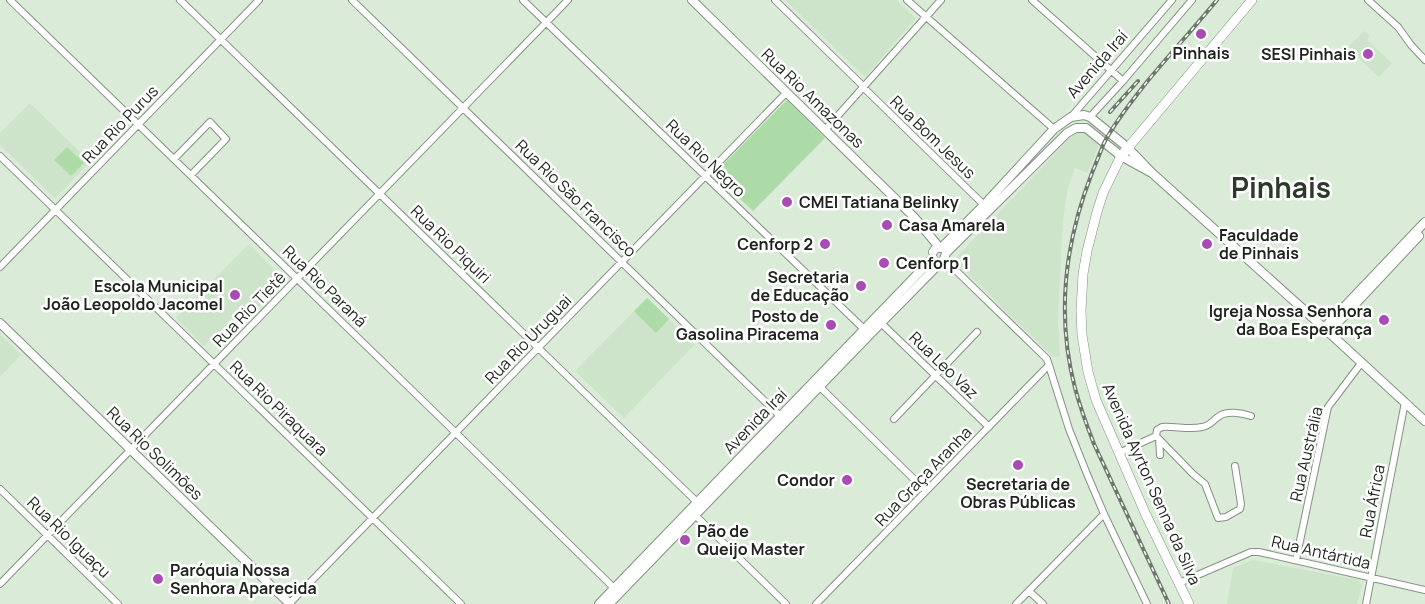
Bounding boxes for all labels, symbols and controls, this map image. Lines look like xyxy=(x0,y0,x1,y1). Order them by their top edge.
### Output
street label: Avenida Iraí xyxy=(1061,25,1133,103)
marker: Pinhais xyxy=(1194,27,1208,41)
place label: Pinhais xyxy=(1172,42,1230,64)
street label: Rua Rio Amazonas xyxy=(757,43,869,153)
place label: SESI Pinhais xyxy=(1261,43,1356,65)
marker: SESI Pinhais xyxy=(1361,47,1375,61)
street label: Rua Rio Purus xyxy=(77,80,163,168)
street label: Rua Bom Jesus xyxy=(886,91,980,183)
street label: Rua Rio Negro xyxy=(661,114,751,202)
street label: Rua Rio São Francisco xyxy=(511,134,641,262)
district label: Pinhais xyxy=(1231,168,1331,206)
place label: CMEI Tatiana Belinky xyxy=(799,191,959,213)
marker: CMEI Tatiana Belinky xyxy=(780,195,794,209)
street label: Rua Rio Piquiri xyxy=(406,200,496,288)
place label: Casa Amarela xyxy=(899,214,1005,236)
marker: Casa Amarela xyxy=(880,218,894,232)
place label: Faculdade de Pinhais xyxy=(1219,224,1299,264)
place label: Cenforp 2 xyxy=(737,233,813,255)
marker: Cenforp 2 xyxy=(818,237,832,251)
marker: Faculdade de Pinhais xyxy=(1200,237,1214,251)
street label: Rua Rio Paraná xyxy=(278,240,372,332)
place label: Cenforp 1 xyxy=(896,252,969,274)
marker: Cenforp 1 xyxy=(877,256,891,270)
place label: Secretaria de Educação xyxy=(751,266,849,306)
street label: Rua Rio Tietê xyxy=(208,267,290,351)
place label: Escola Municipal João Leopoldo Jacomel xyxy=(43,275,223,315)
marker: Secretaria de Educação xyxy=(854,279,868,293)
marker: Escola Municipal João Leopoldo Jacomel xyxy=(228,288,242,302)
street label: Rua Rio Uruguai xyxy=(480,290,576,388)
place label: Igreja Nossa Senhora da Boa Esperança xyxy=(1209,300,1372,340)
place label: Posto de Gasolina Piracema xyxy=(676,305,819,345)
marker: Igreja Nossa Senhora da Boa Esperança xyxy=(1377,313,1391,327)
marker: Posto de Gasolina Piracema xyxy=(824,318,838,332)
street label: Rua Leo Vaz xyxy=(905,326,983,404)
street label: Rua Rio Piraquara xyxy=(225,356,333,460)
street label: Avenida Ayrton Senna da Silva xyxy=(1098,380,1206,588)
street label: Avenida Iraí xyxy=(718,383,792,459)
street label: Rua Rio Solimões xyxy=(102,401,208,505)
street label: Rua Austrália xyxy=(1284,404,1328,504)
street label: Rua Graça Aranha xyxy=(870,421,976,531)
marker: Secretaria de Obras Públicas xyxy=(1011,458,1025,472)
street label: Rua África xyxy=(1354,462,1390,540)
place label: Condor xyxy=(777,469,835,491)
marker: Condor xyxy=(840,473,854,487)
place label: Secretaria de Obras Públicas xyxy=(960,473,1076,513)
street label: Rua Rio Iguaçu xyxy=(22,492,116,582)
place label: Pão de Queijo Master xyxy=(697,520,805,560)
street label: Rua Antártida xyxy=(1269,530,1373,574)
marker: Pão de Queijo Master xyxy=(678,533,692,547)
place label: Paróquia Nossa Senhora Aparecida xyxy=(170,559,317,599)
marker: Paróquia Nossa Senhora Aparecida xyxy=(151,572,165,586)

